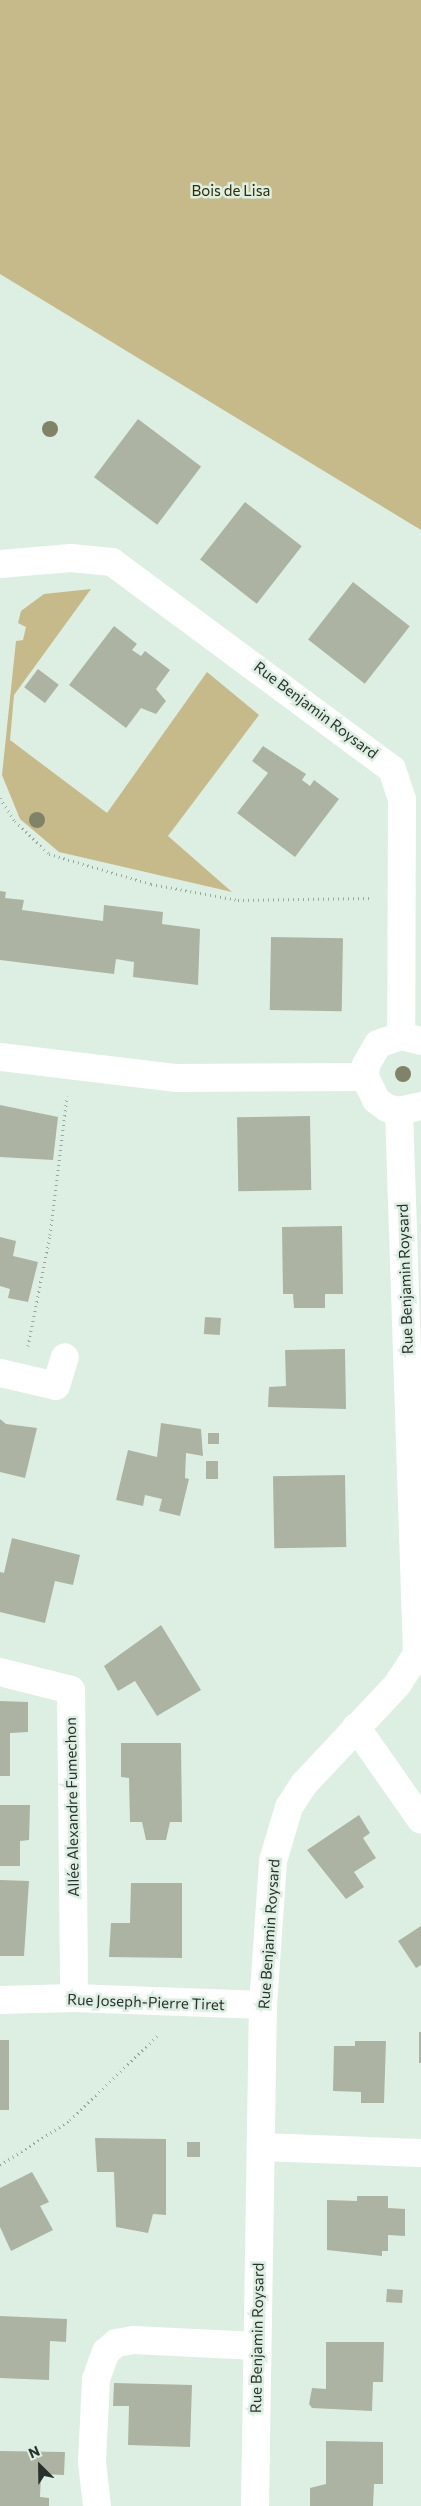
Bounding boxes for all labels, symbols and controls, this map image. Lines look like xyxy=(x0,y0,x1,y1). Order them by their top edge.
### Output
park label: Bois de Lisa xyxy=(192,182,270,200)
street label: Rue Benjamin Roysard xyxy=(251,658,381,762)
street label: Rue Benjamin Roysard xyxy=(393,1204,417,1354)
street label: Allée Alexandre Fumechon xyxy=(61,1717,83,1897)
street label: Rue Benjamin Roysard xyxy=(255,1858,283,2010)
street label: Rue Joseph-Pierre Tiret xyxy=(67,1990,225,2014)
street label: Rue Benjamin Roysard xyxy=(247,2263,267,2413)
north arrow xyxy=(15,2441,65,2491)
text: N xyxy=(26,2442,42,2462)

